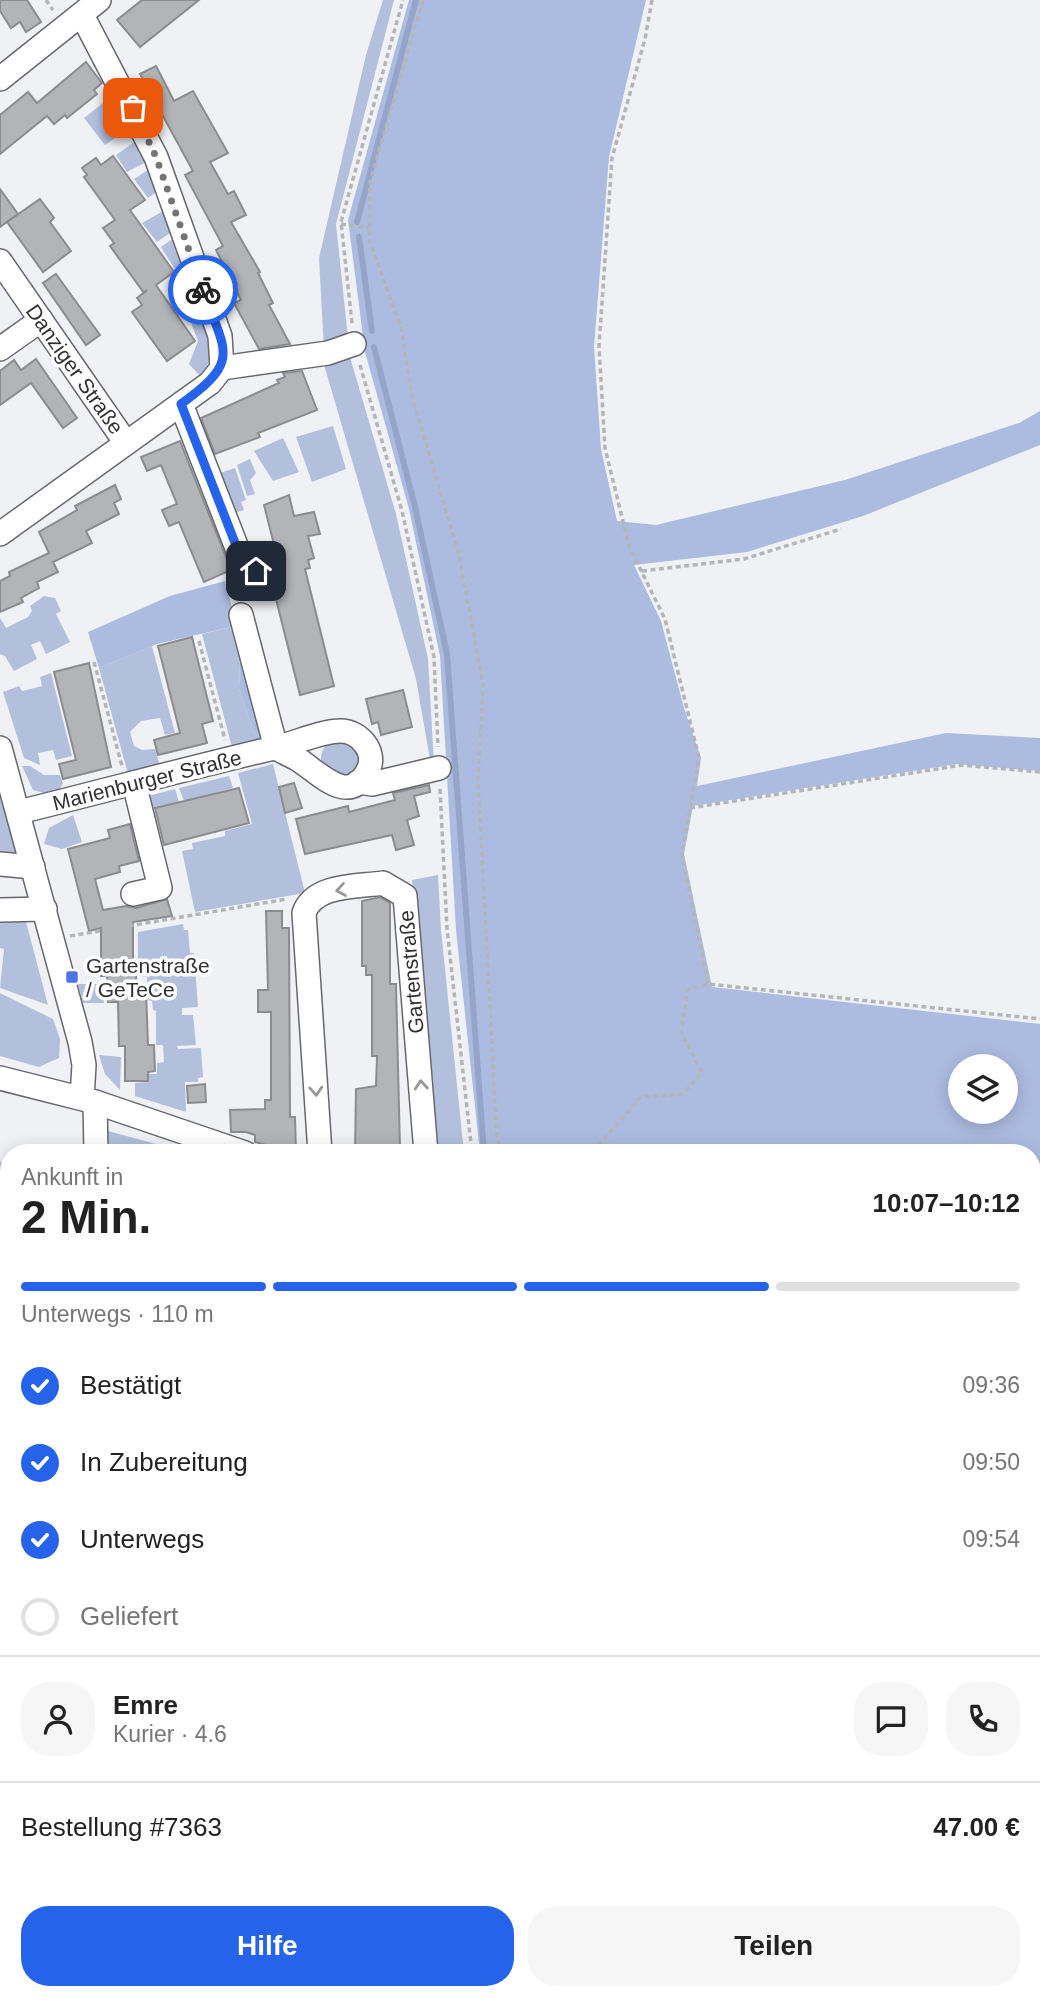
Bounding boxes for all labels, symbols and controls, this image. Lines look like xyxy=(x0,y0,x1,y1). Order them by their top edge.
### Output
pin xyxy=(103,78,163,138)
icon: bag xyxy=(114,89,152,127)
courier xyxy=(168,255,238,325)
icon: bike xyxy=(184,271,222,309)
street label: Danziger Straße xyxy=(22,300,128,438)
pin xyxy=(226,541,286,601)
icon: home xyxy=(237,552,275,590)
street label: Marienburger Straße xyxy=(50,745,244,815)
one-way arrow xyxy=(336,882,347,897)
street label: Gartenstraße xyxy=(394,909,428,1035)
place label: Gartenstraße / GeTeCe xyxy=(86,954,210,1001)
marker: Gartenstraße / GeTeCe xyxy=(64,969,80,985)
map controls xyxy=(948,1054,1018,1124)
button: layers xyxy=(948,1054,1018,1124)
one-way arrow xyxy=(414,1079,429,1090)
one-way arrow xyxy=(308,1086,323,1097)
text: Ankunft in xyxy=(21,1164,123,1190)
text: 10:07–10:12 xyxy=(873,1188,1020,1218)
text: 2 Min. xyxy=(21,1191,151,1243)
text: Unterwegs · 110 m xyxy=(21,1301,214,1327)
icon: check xyxy=(21,1367,59,1405)
text: Bestätigt xyxy=(80,1370,181,1400)
text: 09:36 xyxy=(962,1372,1020,1398)
icon: check xyxy=(21,1444,59,1482)
text: In Zubereitung xyxy=(80,1447,248,1477)
text: 09:50 xyxy=(962,1449,1020,1475)
icon: check xyxy=(21,1521,59,1559)
text: Unterwegs xyxy=(80,1524,204,1554)
text: 09:54 xyxy=(962,1526,1020,1552)
text: Geliefert xyxy=(80,1601,178,1631)
button: person xyxy=(21,1682,95,1756)
button: chat xyxy=(854,1682,928,1756)
button: phone xyxy=(946,1682,1020,1756)
text: Emre xyxy=(113,1690,178,1720)
text: Kurier · 4.6 xyxy=(113,1721,227,1747)
text: Bestellung #7363 xyxy=(21,1812,222,1842)
text: 47.00 € xyxy=(933,1812,1020,1842)
button: Hilfe xyxy=(21,1906,514,1986)
button: Teilen xyxy=(528,1906,1020,1986)

